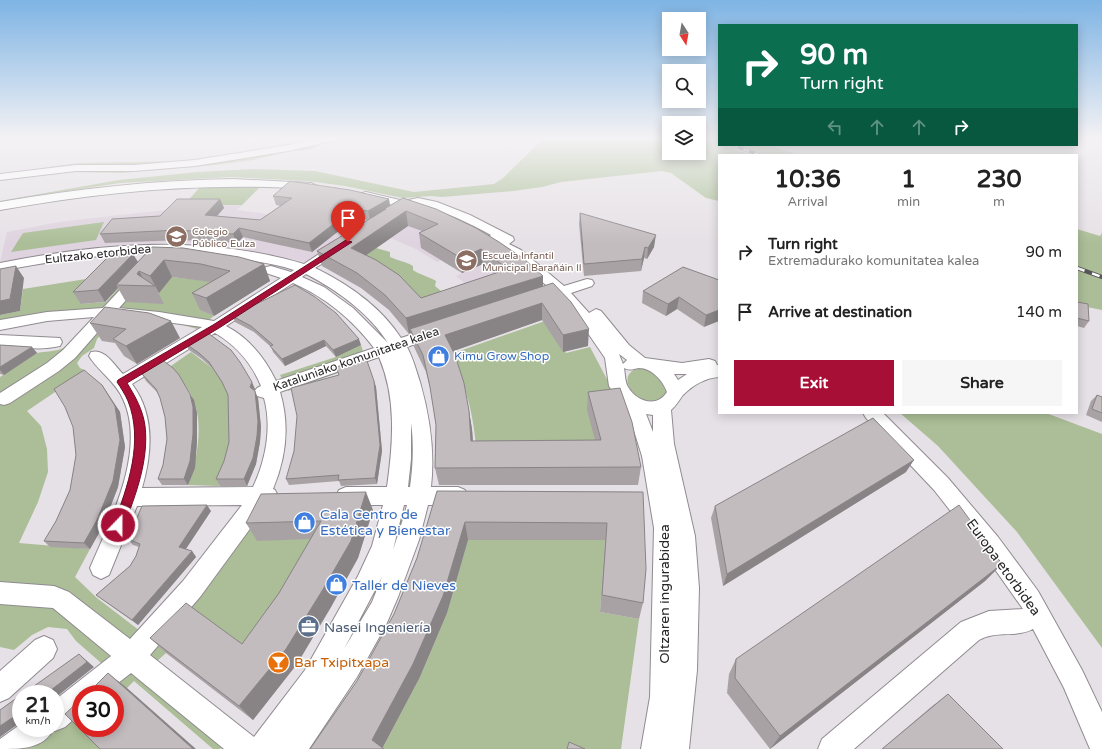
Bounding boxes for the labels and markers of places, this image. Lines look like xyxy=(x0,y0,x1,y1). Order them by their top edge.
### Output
pin xyxy=(331,201,365,242)
school or university icon: Colegio Público Eulza xyxy=(163,224,189,250)
place label: Colegio Público Eulza xyxy=(192,226,255,250)
school or university icon: Escuela Infantil Municipal Barañáin II xyxy=(454,248,480,274)
place label: Escuela Infantil Municipal Barañáin II xyxy=(482,250,582,274)
shop icon: Kimu Grow Shop xyxy=(425,343,451,369)
place label: Kimu Grow Shop xyxy=(454,349,549,363)
place label: Cala Centro de Estética y Bienestar xyxy=(320,506,451,539)
shop icon: Cala Centro de Estética y Bienestar xyxy=(291,509,317,535)
shop icon: Taller de Nieves xyxy=(323,572,349,598)
place label: Taller de Nieves xyxy=(352,577,456,594)
office icon: Nasei Ingeniería xyxy=(295,614,321,640)
place label: Nasei Ingeniería xyxy=(324,619,431,636)
bar icon: Bar Txipitxapa xyxy=(265,649,291,675)
place label: Bar Txipitxapa xyxy=(294,654,389,671)

